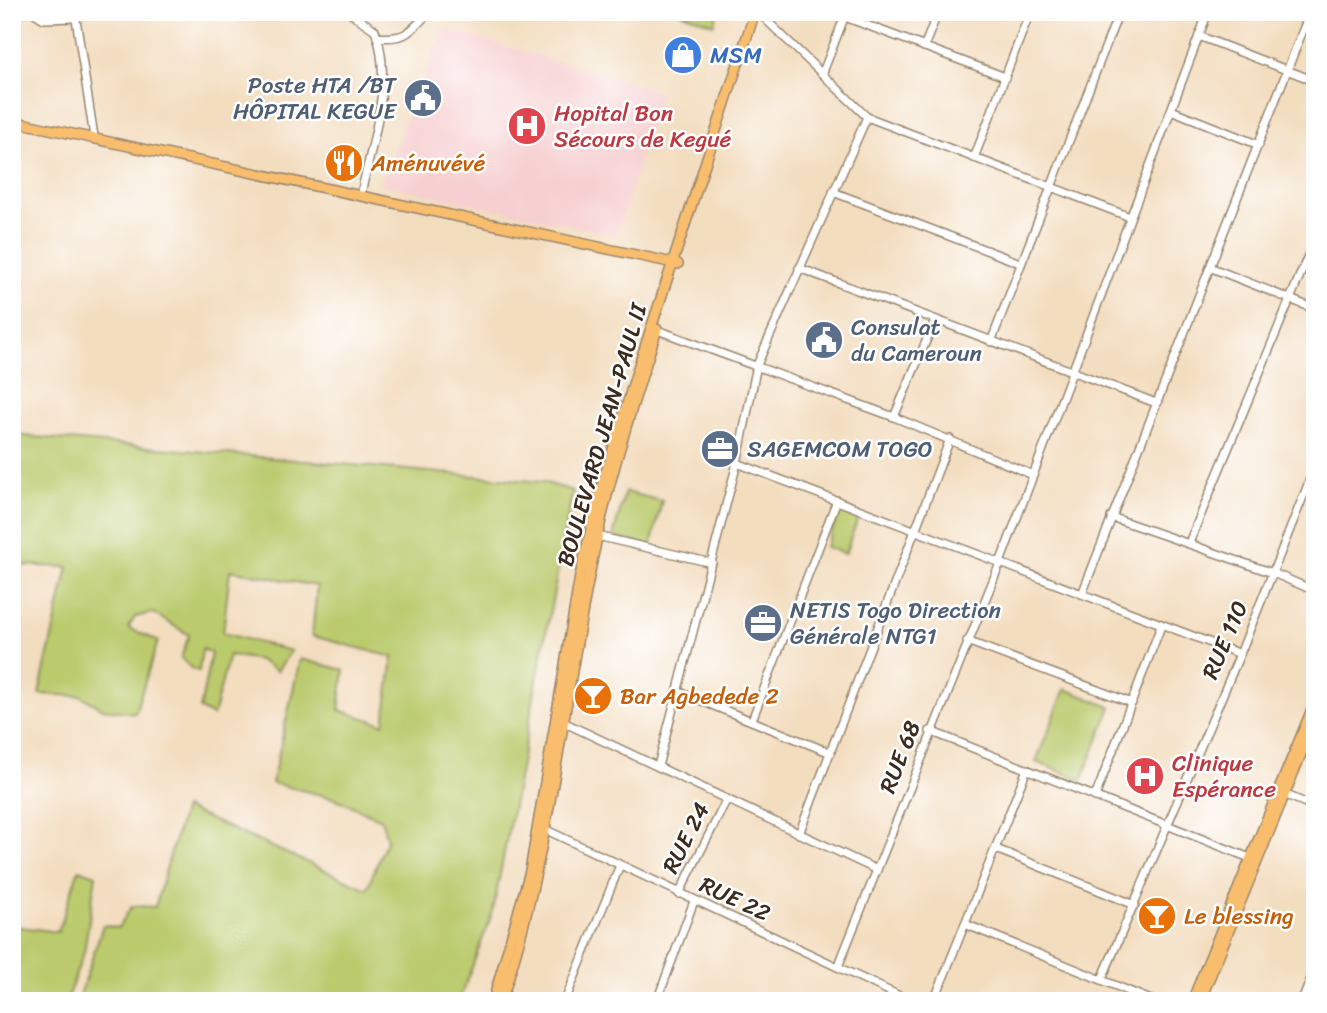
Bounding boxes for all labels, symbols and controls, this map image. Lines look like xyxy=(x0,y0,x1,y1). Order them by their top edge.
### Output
shop icon: MSM xyxy=(662,34,704,76)
place label: MSM xyxy=(710,35,762,76)
place label: Poste HTA /BT HÔPITAL KEGUE xyxy=(233,65,398,132)
public building icon: Poste HTA /BT HÔPITAL KEGUE xyxy=(402,77,444,119)
place label: Hopital Bon Sécours de Kegué xyxy=(554,93,732,160)
hospital icon: Hopital Bon Sécours de Kegué xyxy=(506,105,548,147)
restaurant icon: Aménuvévé xyxy=(323,142,365,184)
place label: Aménuvévé xyxy=(370,143,486,184)
street label: BOULEVARD JEAN-PAUL II xyxy=(545,297,660,571)
place label: Consulat du Cameroun xyxy=(851,307,982,374)
public building icon: Consulat du Cameroun xyxy=(803,319,845,361)
office icon: SAGEMCOM TOGO xyxy=(699,428,741,470)
place label: SAGEMCOM TOGO xyxy=(747,429,933,470)
place label: NETIS Togo Direction Générale NTG1 xyxy=(790,590,1001,657)
street label: RUE 110 xyxy=(1190,594,1260,686)
office icon: NETIS Togo Direction Générale NTG1 xyxy=(742,602,784,644)
bar icon: Bar Agbedede 2 xyxy=(572,675,614,717)
place label: Bar Agbedede 2 xyxy=(620,676,779,717)
street label: RUE 68 xyxy=(867,715,933,799)
place label: Clinique Espérance xyxy=(1172,743,1276,810)
hospital icon: Clinique Espérance xyxy=(1124,755,1166,797)
street label: RUE 24 xyxy=(651,795,721,881)
street label: RUE 22 xyxy=(693,865,777,933)
bar icon: Le blessing xyxy=(1136,895,1178,937)
place label: Le blessing xyxy=(1184,896,1294,937)

